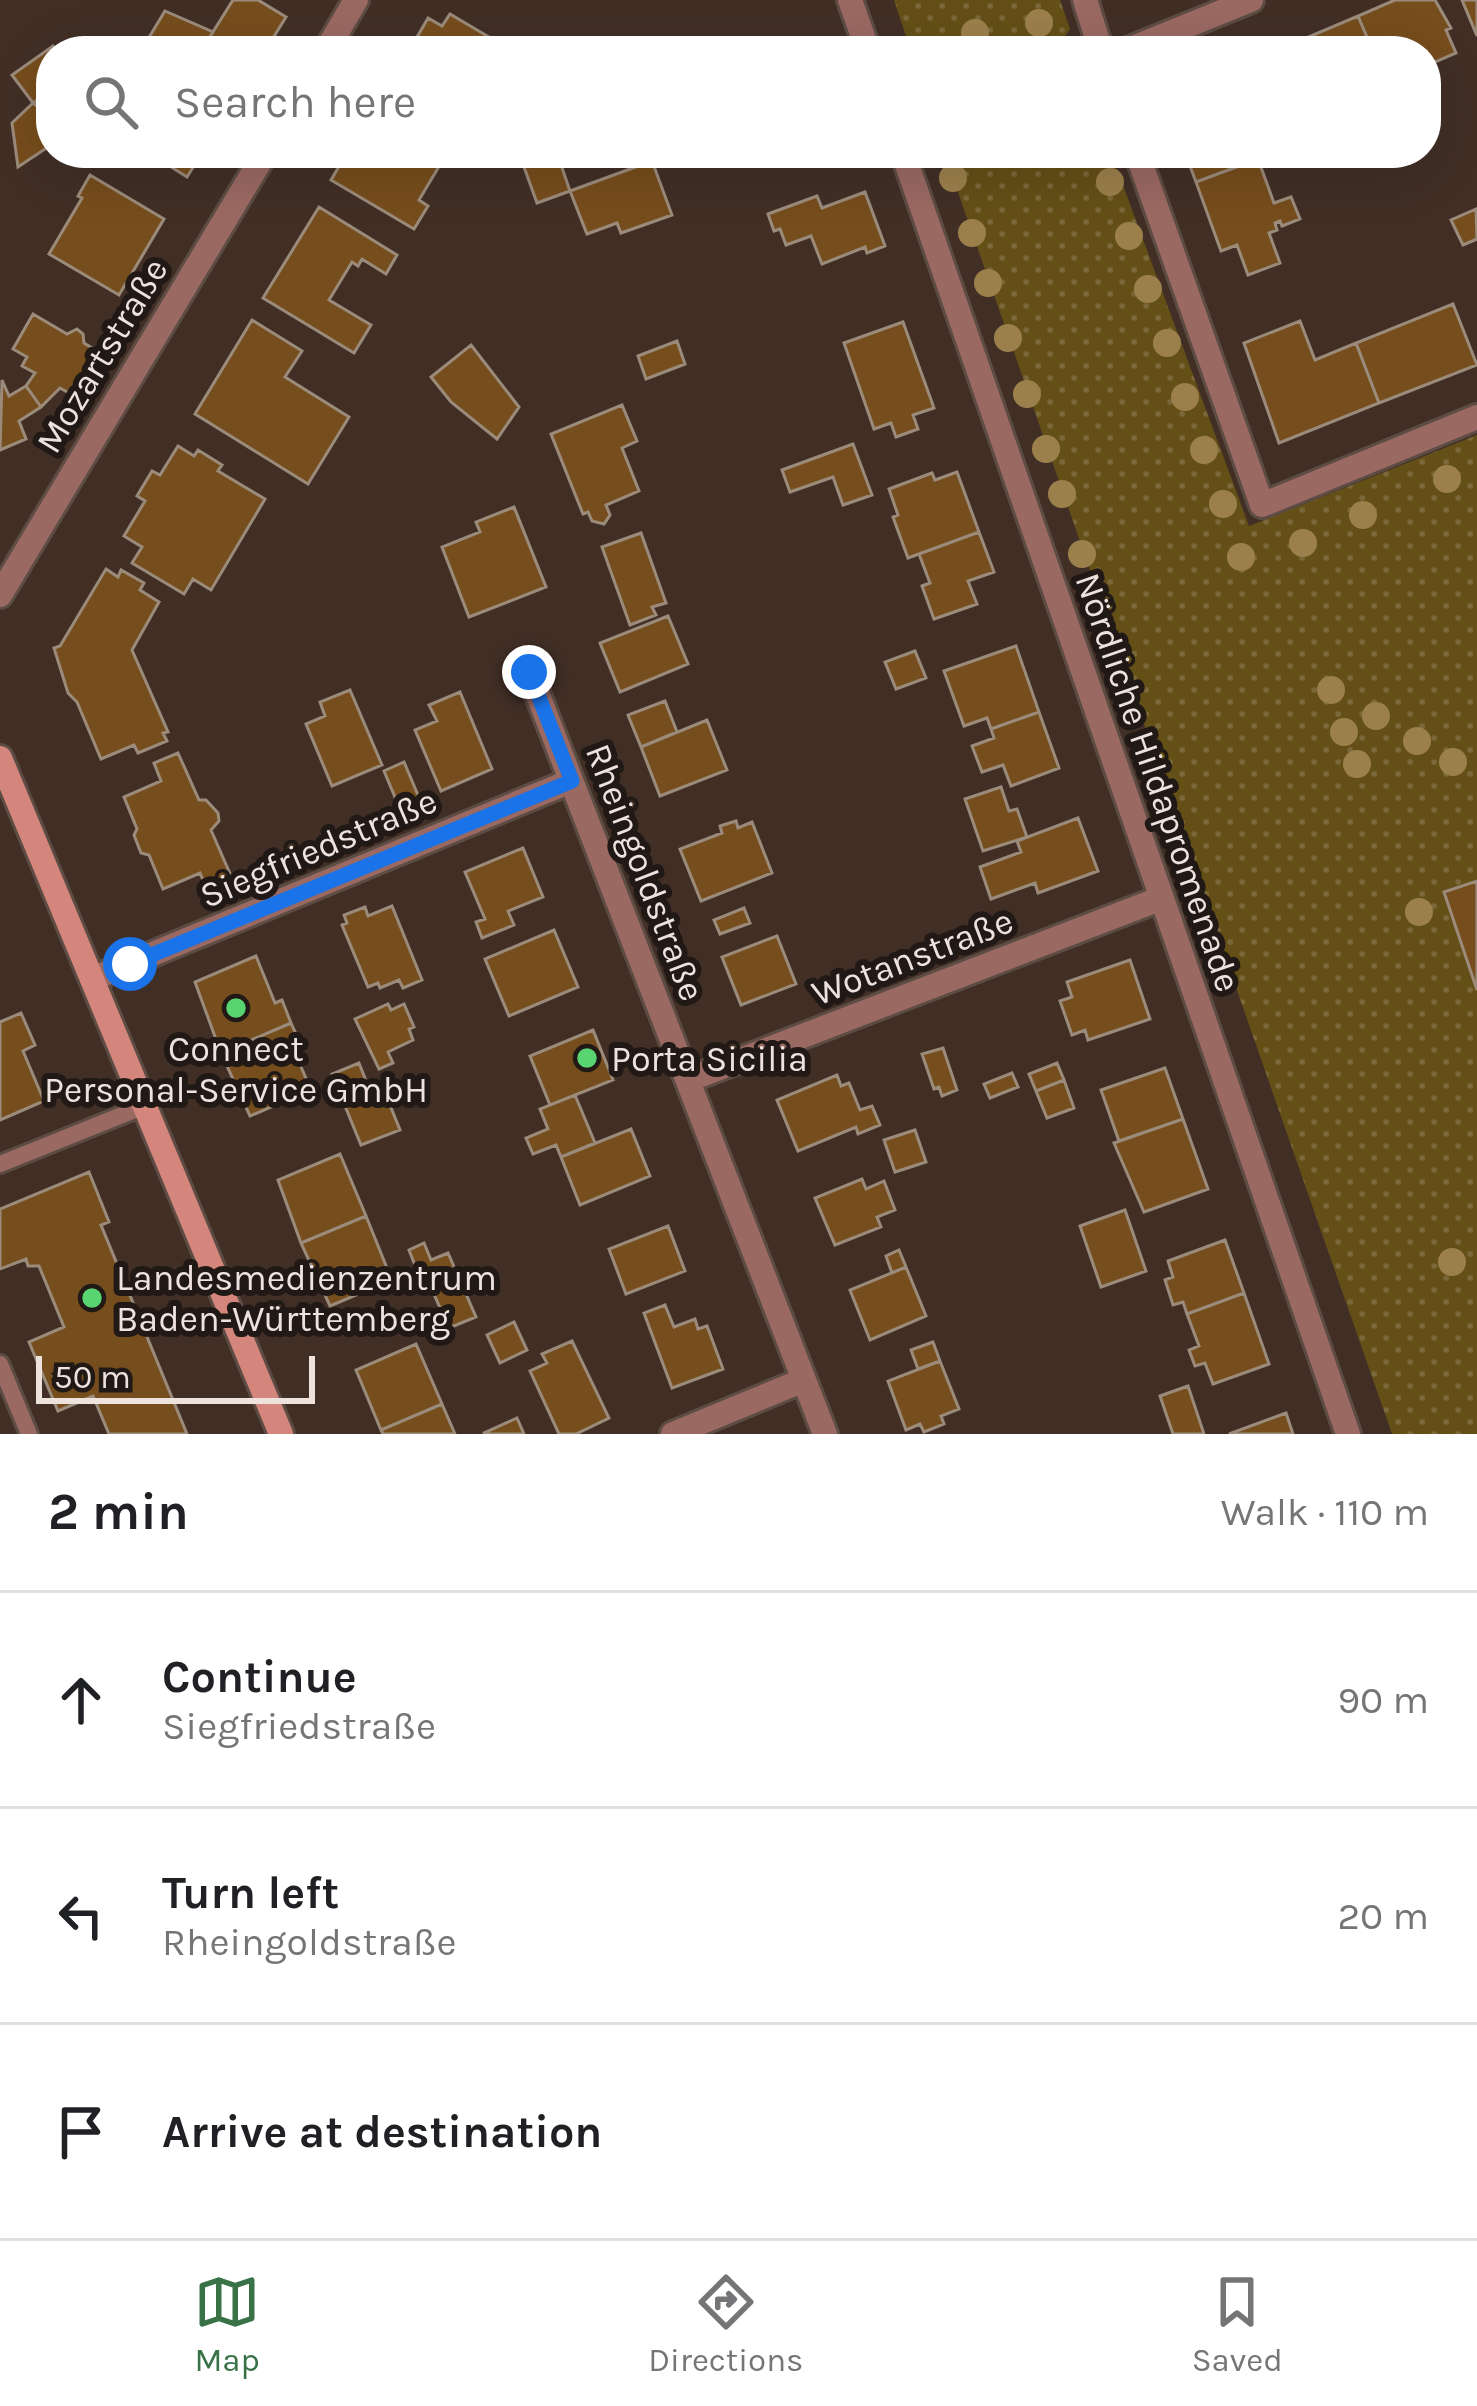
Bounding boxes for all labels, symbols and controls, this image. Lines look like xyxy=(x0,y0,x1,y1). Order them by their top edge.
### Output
search box xyxy=(36,36,1441,168)
icon: search xyxy=(78,69,144,135)
text: Search here xyxy=(174,76,416,128)
street label: Mozartstraße xyxy=(27,251,176,460)
street label: Nördliche Hildapromenade xyxy=(1067,567,1250,997)
route end xyxy=(502,645,556,699)
street label: Rheingoldstraße xyxy=(577,738,713,1007)
street label: Siegfriedstraße xyxy=(194,779,443,917)
street label: Wotanstraße xyxy=(806,899,1019,1014)
route start xyxy=(103,937,157,991)
marker: Connect Personal-Service GmbH xyxy=(223,995,249,1021)
place label: Connect Personal-Service GmbH xyxy=(44,1028,428,1111)
place label: Porta Sicilia xyxy=(611,1038,808,1080)
marker: Porta Sicilia xyxy=(574,1045,600,1071)
place label: Landesmedienzentrum Baden-Württemberg xyxy=(116,1257,497,1340)
marker: Landesmedienzentrum Baden-Württemberg xyxy=(79,1285,105,1311)
scale bar xyxy=(36,1350,315,1403)
text: 50 m xyxy=(54,1358,131,1396)
text: 2 min xyxy=(48,1482,189,1542)
text: Walk · 110 m xyxy=(1221,1489,1429,1535)
text: Continue xyxy=(162,1651,357,1703)
icon: ahead xyxy=(48,1667,114,1733)
text: 90 m xyxy=(1337,1677,1429,1723)
text: Siegfriedstraße xyxy=(162,1703,436,1749)
text: Turn left xyxy=(162,1867,339,1919)
icon: left xyxy=(48,1883,114,1949)
text: 20 m xyxy=(1338,1893,1429,1939)
text: Rheingoldstraße xyxy=(162,1919,457,1965)
icon: arrive xyxy=(48,2099,114,2165)
text: Arrive at destination xyxy=(162,2106,602,2158)
tab: Map xyxy=(194,2269,260,2379)
tab: Directions xyxy=(648,2269,803,2379)
tab: Saved xyxy=(1192,2269,1283,2379)

